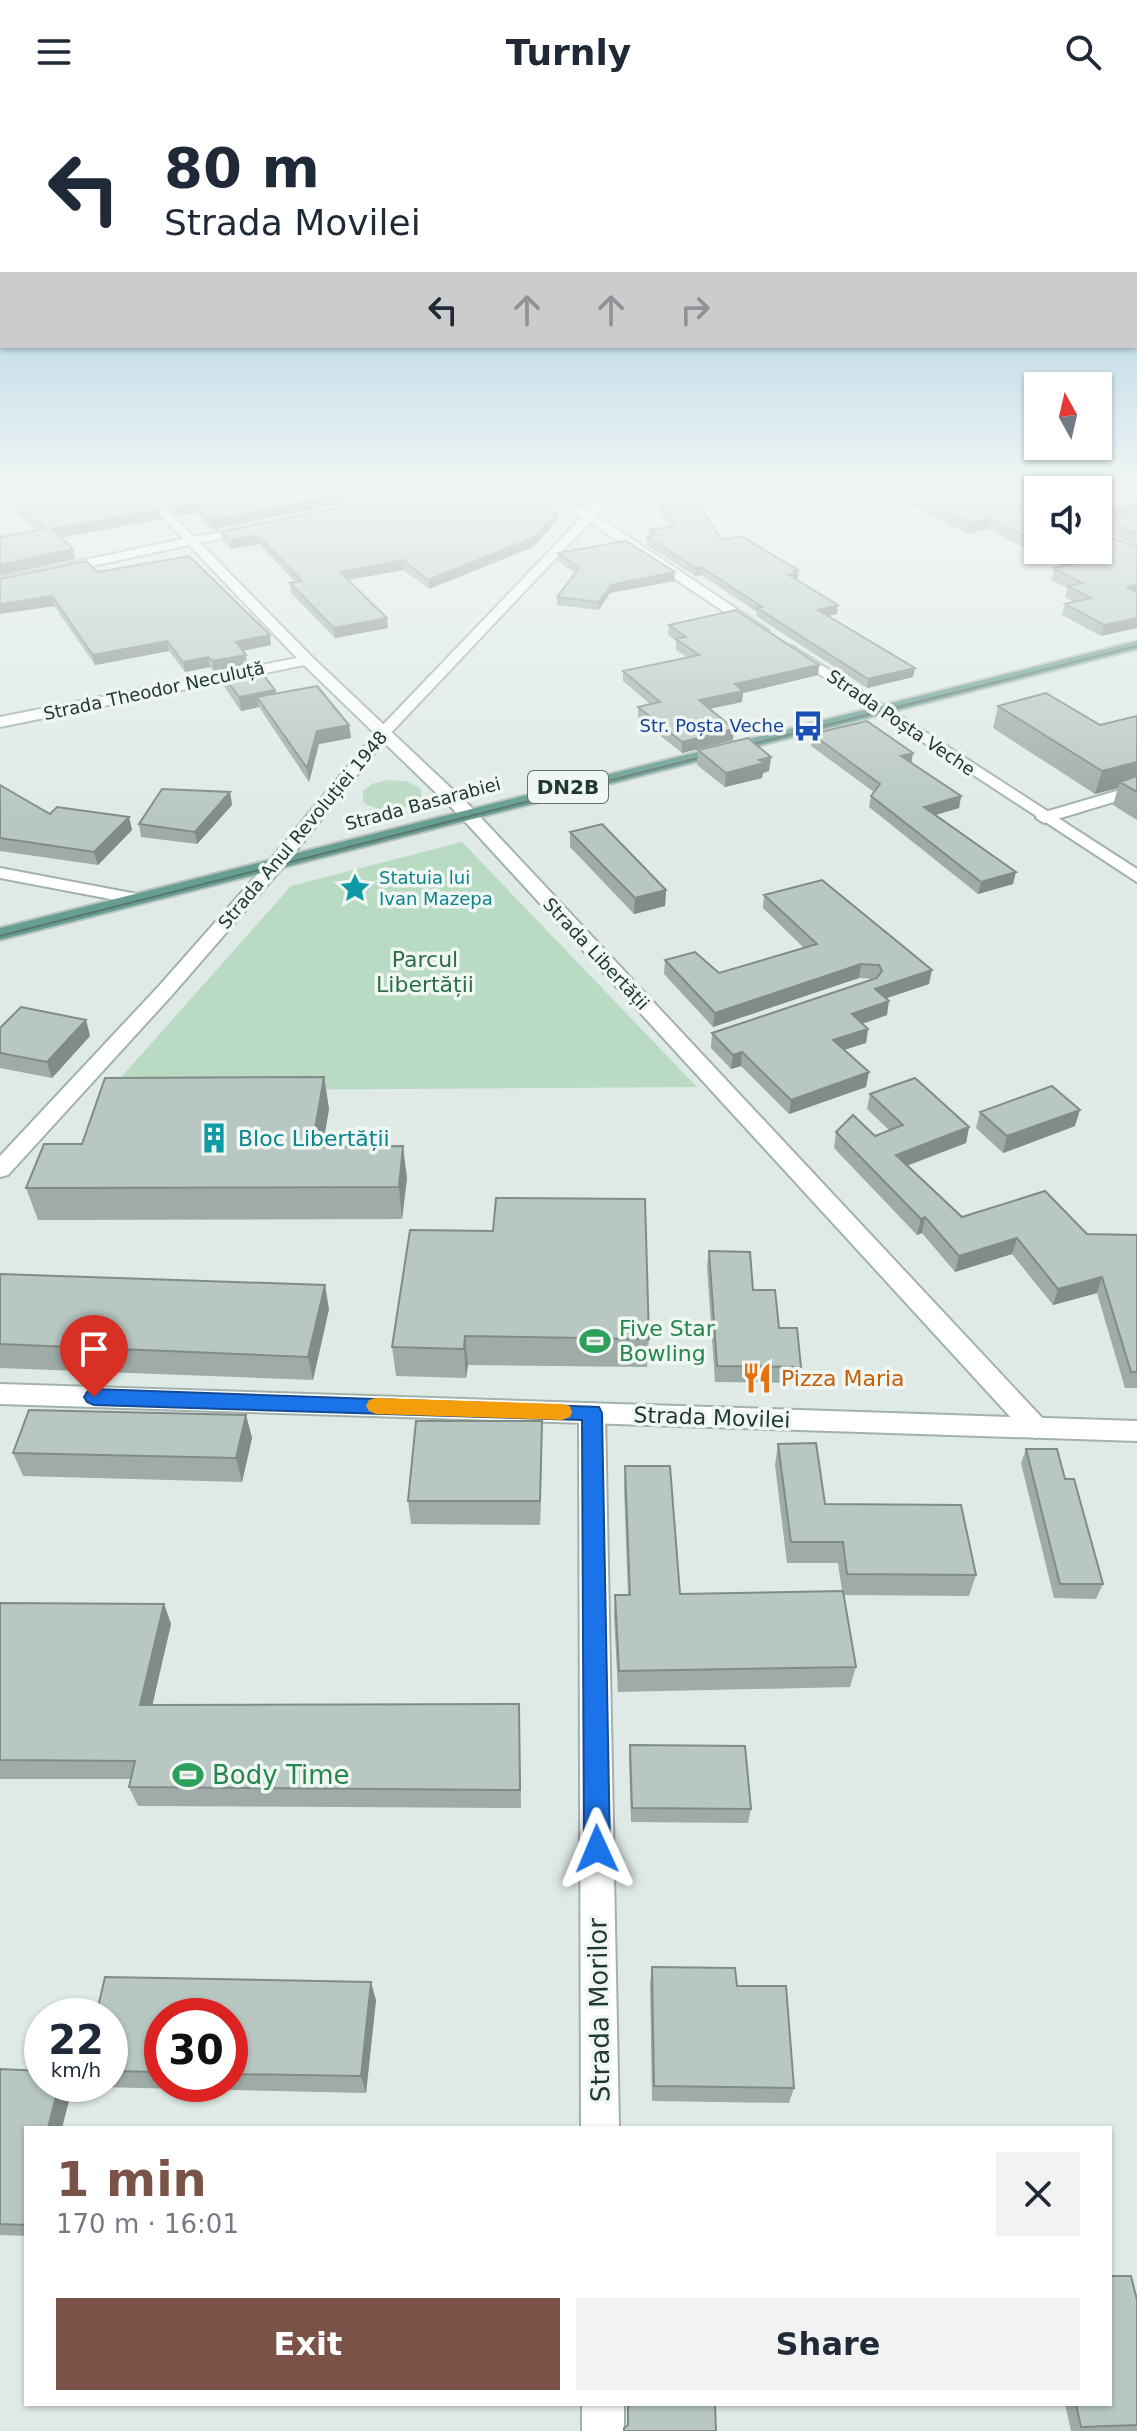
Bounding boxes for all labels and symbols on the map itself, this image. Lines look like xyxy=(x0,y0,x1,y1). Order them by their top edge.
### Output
north arrow xyxy=(1024,372,1112,460)
street label: Strada Theodor Neculuță xyxy=(41,657,266,724)
street label: Strada Poșta Veche xyxy=(823,665,979,780)
bus stop icon: Str. Poșta Veche xyxy=(791,709,825,743)
place label: Str. Poșta Veche xyxy=(640,715,784,736)
street label: Strada Anul Revoluției 1948 xyxy=(214,727,391,933)
road number: DN2B xyxy=(528,771,608,803)
street label: Strada Basarabiei xyxy=(343,773,503,834)
place label: Statuia lui Ivan Mazepa xyxy=(379,867,493,909)
place icon: Statuia lui Ivan Mazepa xyxy=(338,871,372,905)
street label: Strada Libertății xyxy=(539,893,654,1014)
park label: Parcul Libertății xyxy=(376,947,474,997)
building icon: Bloc Libertății xyxy=(197,1121,231,1155)
place label: Bloc Libertății xyxy=(238,1126,390,1151)
pin xyxy=(60,1315,128,1397)
place label: Five Star Bowling xyxy=(619,1316,716,1366)
sports icon: Five Star Bowling xyxy=(578,1324,612,1358)
restaurant icon: Pizza Maria xyxy=(740,1361,774,1395)
place label: Pizza Maria xyxy=(781,1366,905,1391)
street label: Strada Movilei xyxy=(633,1402,791,1433)
sports icon: Body Time xyxy=(171,1758,205,1792)
place label: Body Time xyxy=(212,1760,350,1790)
position arrow xyxy=(555,1807,639,1891)
street label: Strada Morilor xyxy=(582,1917,616,2102)
speed limit sign: 30 xyxy=(144,1998,248,2102)

